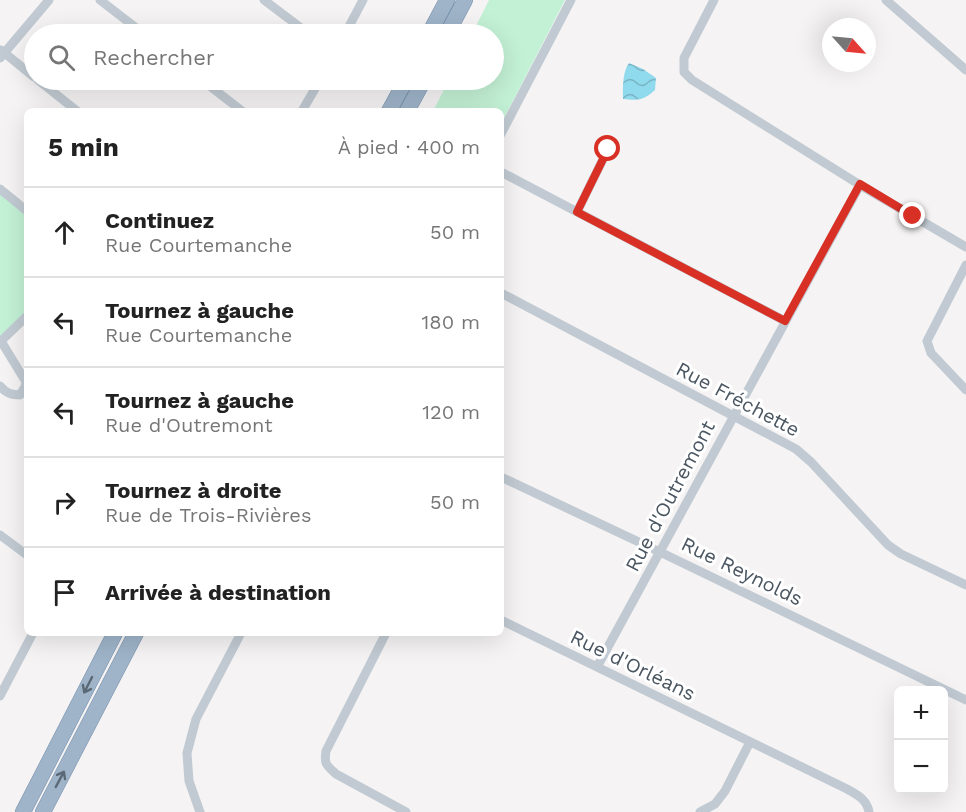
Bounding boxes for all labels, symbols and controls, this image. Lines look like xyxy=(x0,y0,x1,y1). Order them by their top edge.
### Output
north arrow xyxy=(822,18,876,72)
search box xyxy=(24,24,504,90)
icon: search xyxy=(45,41,78,74)
text: Rechercher xyxy=(93,45,215,70)
text: 5 min xyxy=(48,132,119,162)
text: À pied · 400 m xyxy=(338,135,480,159)
route start xyxy=(594,135,620,161)
route end xyxy=(899,202,925,228)
text: Continuez xyxy=(105,208,214,233)
icon: ahead xyxy=(48,216,81,249)
text: 50 m xyxy=(430,220,480,244)
text: Rue Courtemanche xyxy=(105,233,292,257)
text: Tournez à gauche xyxy=(105,298,294,323)
icon: left xyxy=(48,306,81,339)
text: 180 m xyxy=(422,310,480,334)
text: Rue Courtemanche xyxy=(105,323,292,347)
street label: Rue Fréchette xyxy=(672,356,804,442)
text: Tournez à gauche xyxy=(105,388,294,413)
icon: left xyxy=(48,396,81,429)
text: 120 m xyxy=(422,400,480,424)
text: Rue d'Outremont xyxy=(105,413,273,437)
street label: Rue d'Outremont xyxy=(620,416,720,576)
text: Tournez à droite xyxy=(105,478,282,503)
icon: right xyxy=(48,486,81,519)
text: 50 m xyxy=(430,490,480,514)
text: Rue de Trois-Rivières xyxy=(105,503,311,527)
street label: Rue Reynolds xyxy=(678,531,806,611)
icon: arrive xyxy=(48,576,81,609)
text: Arrivée à destination xyxy=(105,580,331,605)
street label: Rue d'Orléans xyxy=(567,624,699,706)
one-way arrow xyxy=(82,676,94,694)
map controls xyxy=(894,686,948,794)
button: + xyxy=(894,686,948,740)
button: − xyxy=(894,740,948,794)
one-way arrow xyxy=(54,771,66,788)

